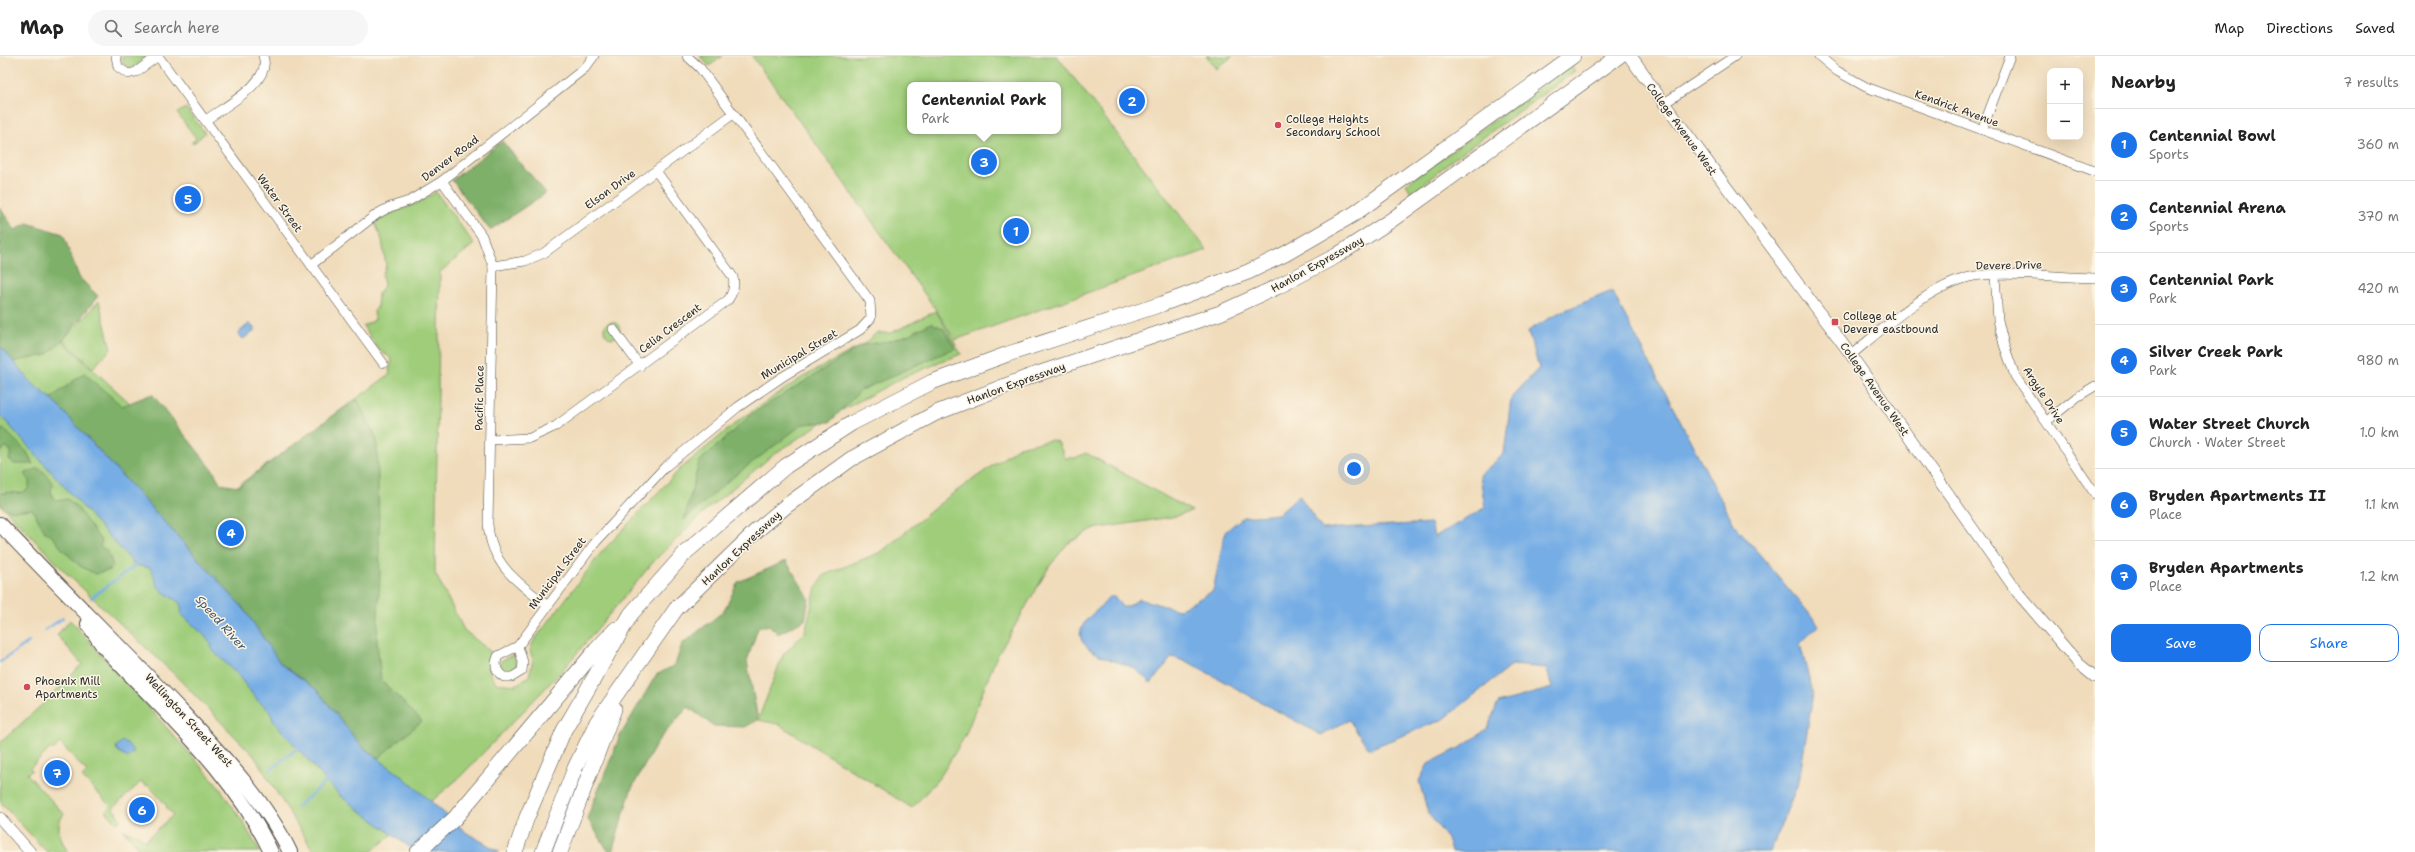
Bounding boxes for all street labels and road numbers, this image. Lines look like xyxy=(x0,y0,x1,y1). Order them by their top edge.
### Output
street label: College Avenue West xyxy=(1643,80,1720,179)
street label: Kendrick Avenue xyxy=(1913,86,2001,131)
street label: Denver Road xyxy=(419,132,482,185)
street label: Elson Drive xyxy=(582,166,639,213)
street label: Water Street xyxy=(253,171,306,236)
street label: Hanlon Expressway xyxy=(1268,233,1366,296)
street label: Devere Drive xyxy=(1976,257,2042,274)
street label: Celia Crescent xyxy=(636,300,705,357)
street label: Municipal Street xyxy=(758,325,841,383)
street label: College Avenue West xyxy=(1837,339,1913,439)
street label: Hanlon Expressway xyxy=(965,359,1068,408)
street label: Argyle Drive xyxy=(2019,364,2068,427)
street label: Pacific Place xyxy=(471,365,488,431)
street label: Hanlon Expressway xyxy=(698,507,784,589)
street label: Municipal Street xyxy=(525,534,590,613)
street label: Wellington Street West xyxy=(141,670,236,771)

